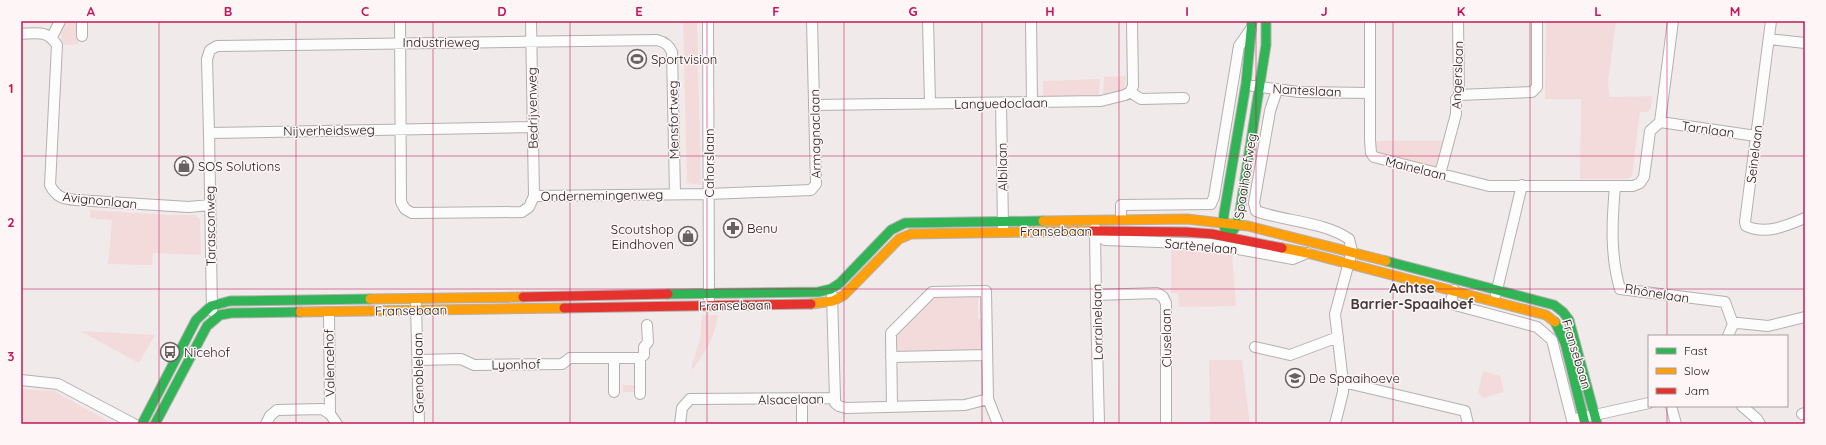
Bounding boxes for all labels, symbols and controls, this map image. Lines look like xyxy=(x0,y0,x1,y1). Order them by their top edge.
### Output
text: A xyxy=(87,3,96,19)
text: B xyxy=(224,3,232,19)
text: C xyxy=(361,3,369,19)
text: D xyxy=(497,3,507,19)
text: E xyxy=(635,3,643,19)
text: F xyxy=(772,3,780,19)
text: G xyxy=(908,3,918,19)
text: H xyxy=(1045,3,1055,19)
text: I xyxy=(1185,3,1189,19)
text: J xyxy=(1320,3,1328,19)
text: K xyxy=(1457,3,1466,19)
text: L xyxy=(1594,3,1602,19)
text: M xyxy=(1730,3,1740,19)
street label: Industrieweg xyxy=(402,34,480,50)
street label: Angerslaan xyxy=(1448,40,1466,110)
sports icon: Sportvision xyxy=(626,48,648,70)
place label: Sportvision xyxy=(651,51,717,67)
street label: Bedrijvenweg xyxy=(523,67,541,149)
text: 1 xyxy=(8,80,14,96)
street label: Mensfortweg xyxy=(664,80,682,160)
street label: Nanteslaan xyxy=(1272,80,1342,100)
street label: Armagnaclaan xyxy=(806,89,824,179)
street label: Languedoclaan xyxy=(954,94,1048,112)
street label: Tarnlaan xyxy=(1680,117,1736,141)
street label: Nijverheidsweg xyxy=(283,121,375,139)
street label: Seinelaan xyxy=(1742,124,1766,184)
street label: Cahorslaan xyxy=(701,128,717,198)
street label: Spaaihoefweg xyxy=(1230,132,1260,220)
street label: Albilaan xyxy=(994,143,1010,191)
street label: Mainelaan xyxy=(1384,153,1448,183)
shop icon: SOS Solutions xyxy=(173,155,195,177)
place label: SOS Solutions xyxy=(198,158,280,174)
street label: Tarasconweg xyxy=(201,186,219,266)
street label: Ondernemingenweg xyxy=(541,186,663,204)
street label: Avignonlaan xyxy=(62,188,138,212)
text: 2 xyxy=(7,214,15,230)
pharmacy icon: Benu xyxy=(722,217,744,239)
place label: Benu xyxy=(747,220,778,236)
place label: Scoutshop Eindhoven xyxy=(611,221,674,252)
street label: Fransebaan xyxy=(1020,223,1092,239)
shop icon: Scoutshop Eindhoven xyxy=(677,225,699,247)
street label: Sartènelaan xyxy=(1164,235,1238,257)
district label: Achtse Barrier-Spaaihoef xyxy=(1351,279,1474,313)
street label: Rhônelaan xyxy=(1624,280,1690,306)
street label: Lorrainelaan xyxy=(1088,284,1106,360)
street label: Fransebaan xyxy=(699,296,771,314)
street label: Fransebaan xyxy=(375,301,447,319)
street label: Cluselaan xyxy=(1157,309,1175,367)
street label: Fransebaan xyxy=(1559,317,1595,391)
street label: Valencehof xyxy=(320,329,338,397)
street label: Grenoblelaan xyxy=(409,332,427,414)
legend xyxy=(1648,335,1788,407)
bus stop icon: Nicehof xyxy=(159,341,181,363)
text: Fast xyxy=(1684,343,1708,358)
place label: Nicehof xyxy=(184,344,231,360)
text: 3 xyxy=(8,348,15,364)
street label: Lyonhof xyxy=(491,356,541,372)
text: Slow xyxy=(1684,363,1710,378)
school or university icon: De Spaaihoeve xyxy=(1284,367,1306,389)
place label: De Spaaihoeve xyxy=(1309,370,1400,386)
text: Jam xyxy=(1684,383,1709,398)
street label: Alsacelaan xyxy=(758,390,824,408)

